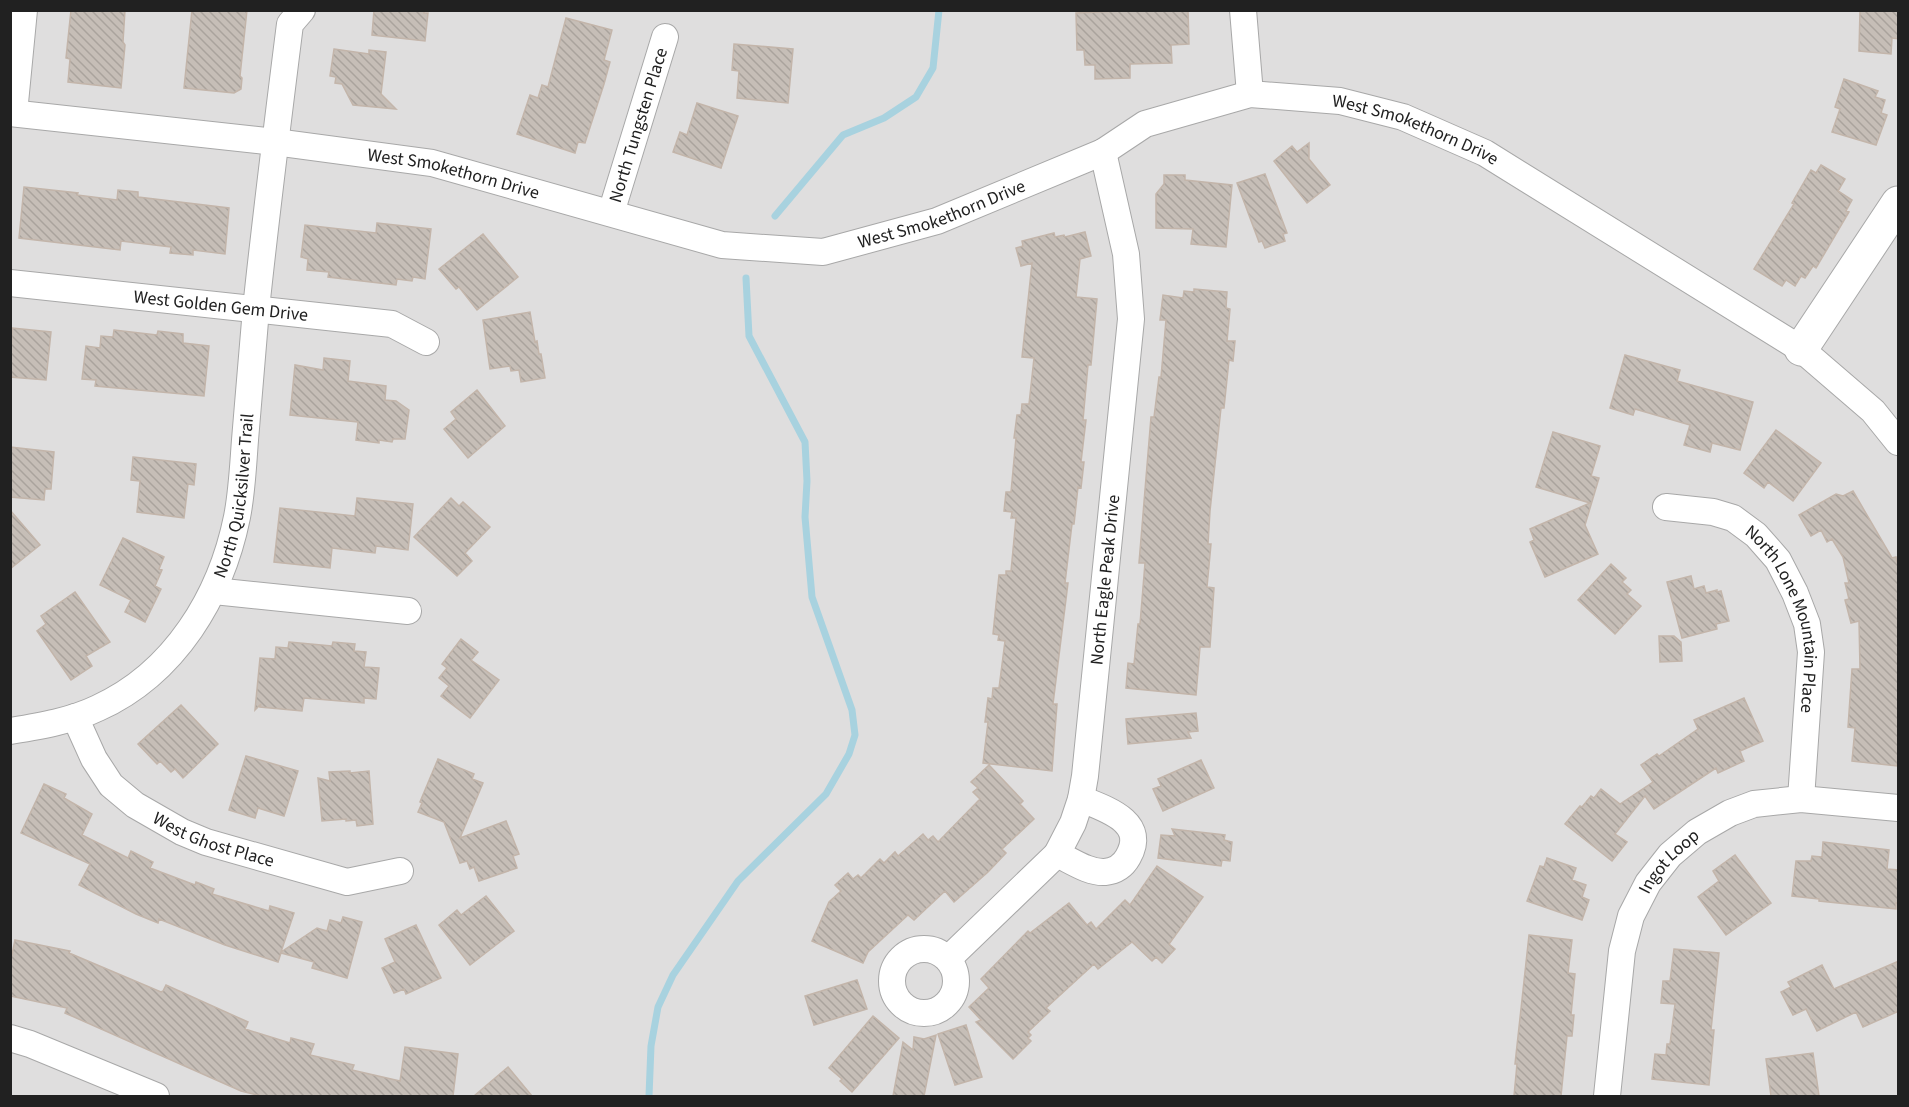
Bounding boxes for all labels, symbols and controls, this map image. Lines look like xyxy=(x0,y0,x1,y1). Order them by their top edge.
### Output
street label: North Tungsten Place xyxy=(603,45,674,206)
street label: West Smokethorn Drive xyxy=(1332,88,1503,171)
street label: West Smokethorn Drive xyxy=(366,142,542,206)
street label: West Smokethorn Drive xyxy=(855,174,1029,255)
street label: West Golden Gem Drive xyxy=(132,284,309,328)
street label: North Quicksilver Trail xyxy=(208,412,260,582)
street label: North Eagle Peak Drive xyxy=(1084,493,1126,666)
street label: North Lone Mountain Place xyxy=(1740,519,1823,714)
street label: West Ghost Place xyxy=(148,806,277,874)
street label: Ingot Loop xyxy=(1633,823,1705,898)

